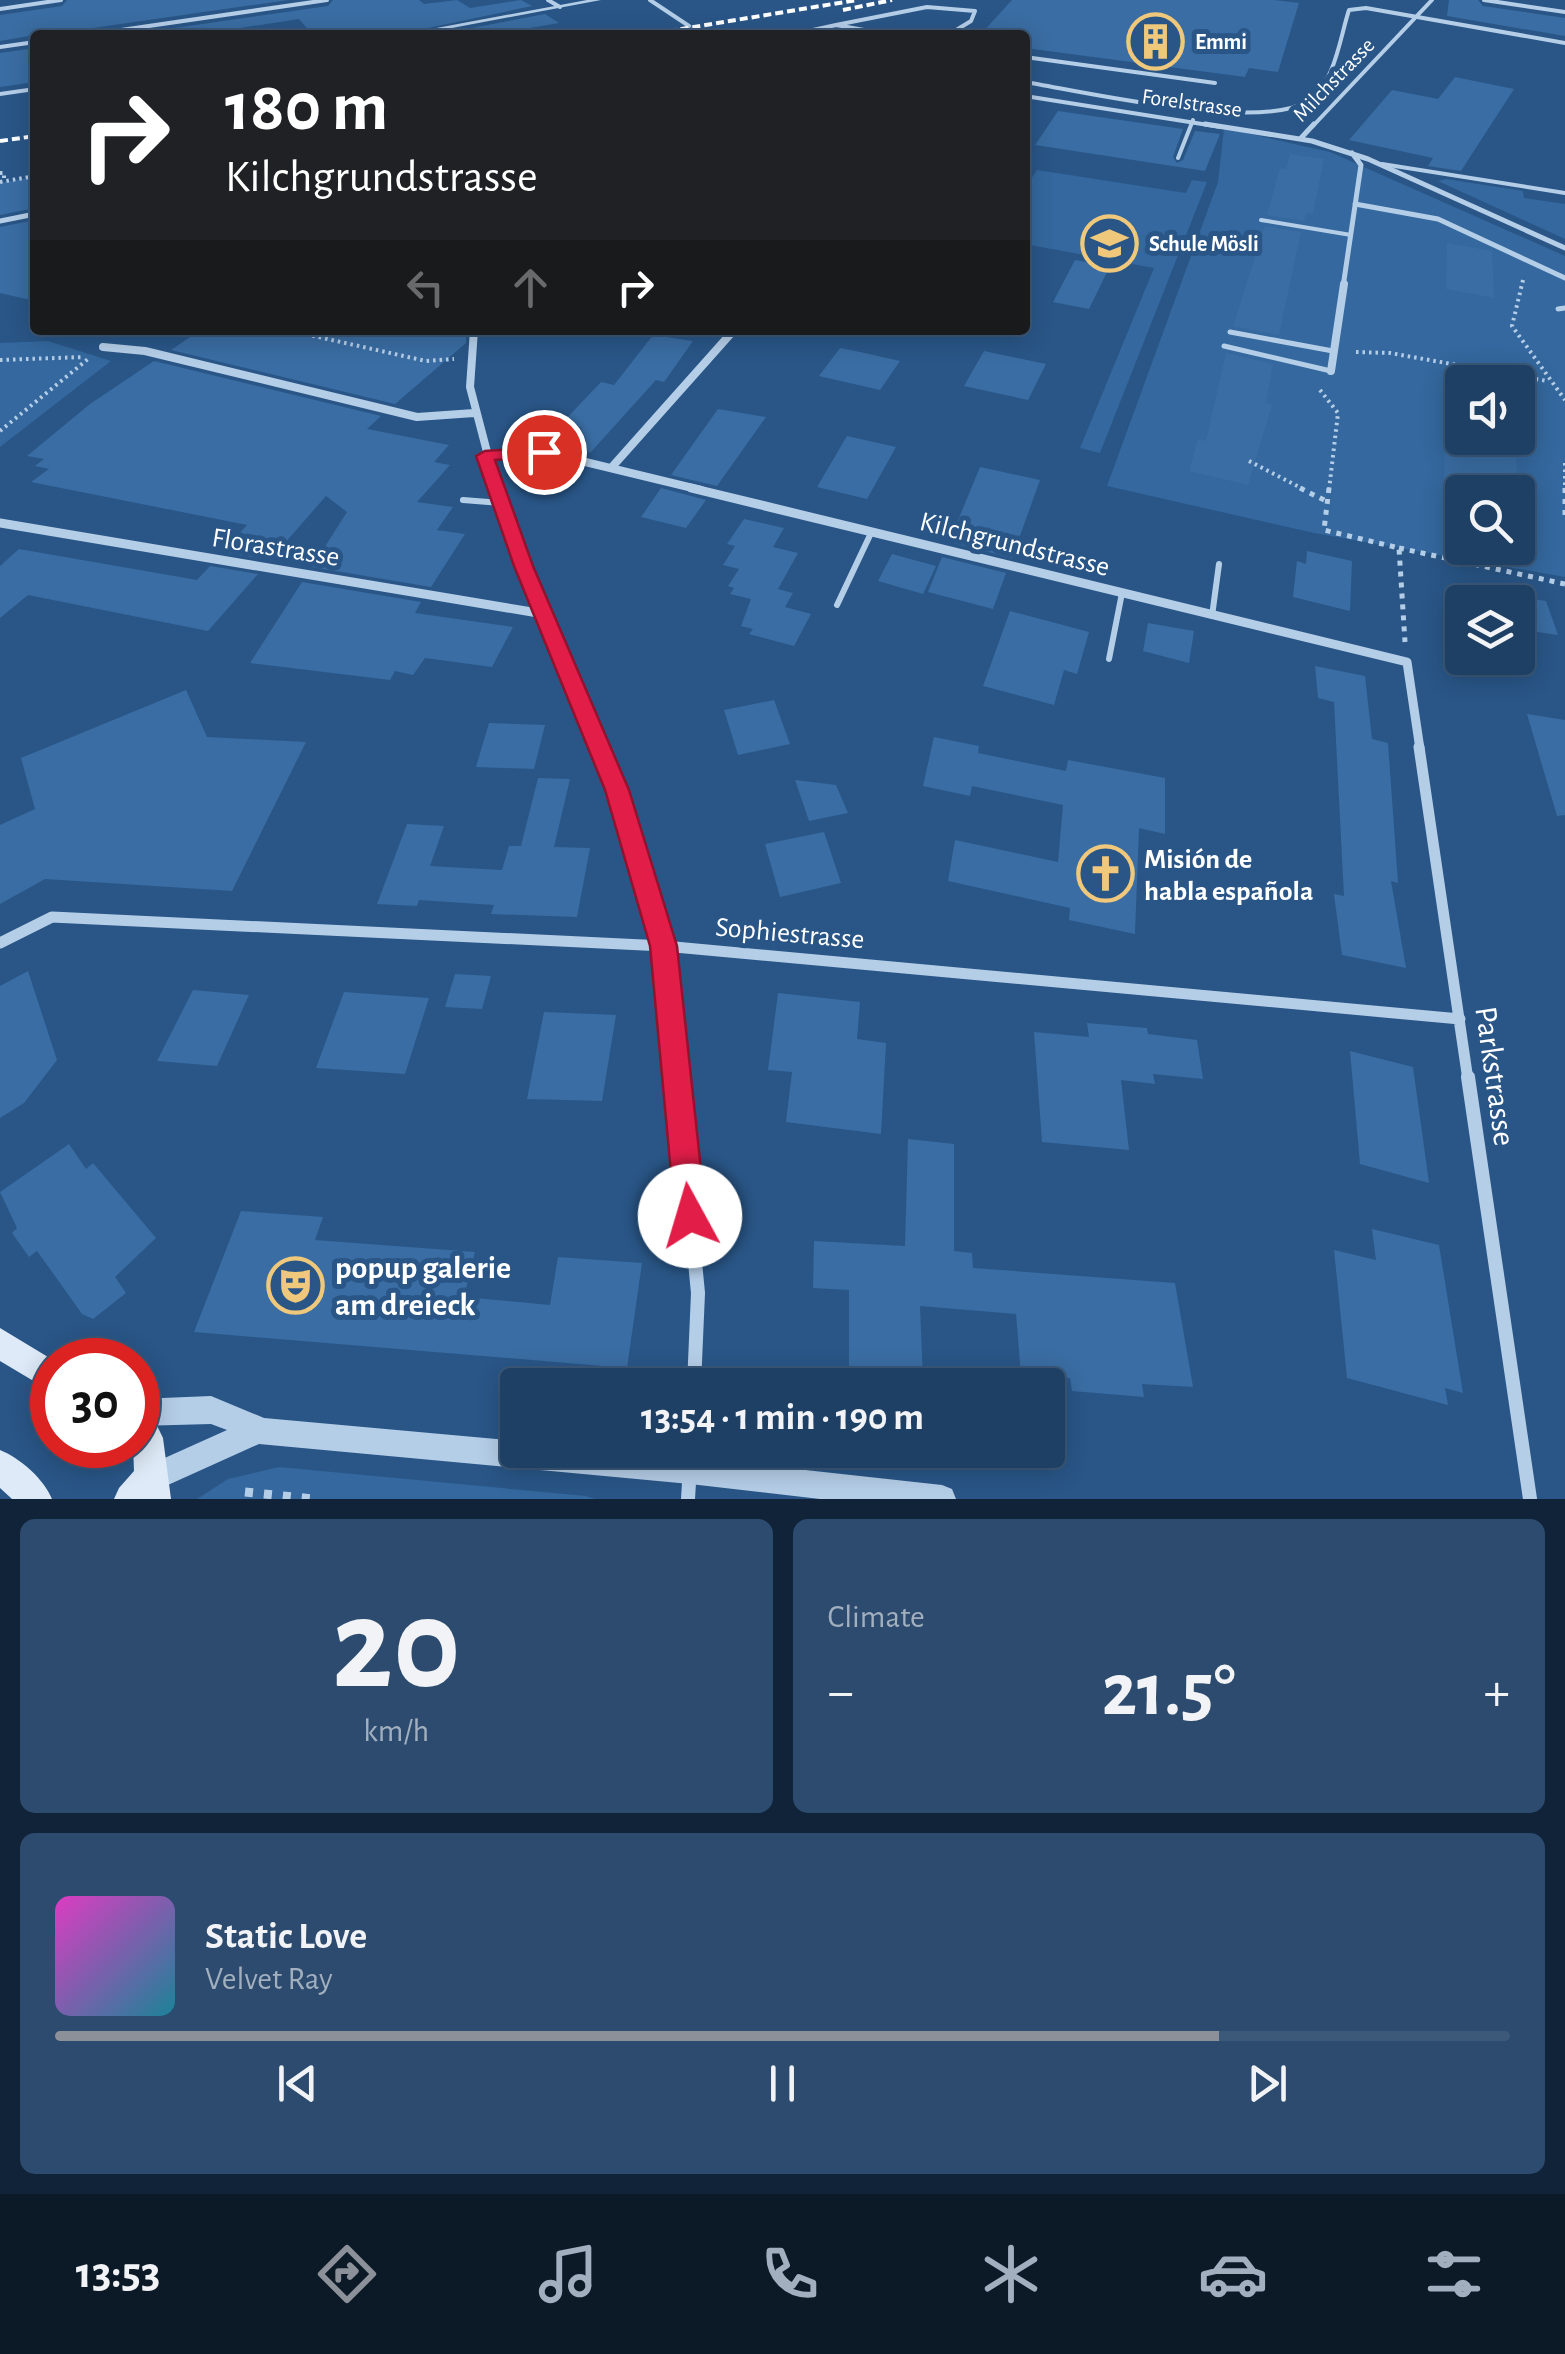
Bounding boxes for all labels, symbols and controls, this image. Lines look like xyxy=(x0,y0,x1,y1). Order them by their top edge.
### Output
building icon: Emmi xyxy=(1126,11,1186,71)
place label: Emmi xyxy=(1195,31,1247,53)
street label: Milchstrasse xyxy=(1289,34,1379,126)
icon: right xyxy=(60,70,190,200)
text: 180 m xyxy=(225,73,388,143)
street label: Forelstrasse xyxy=(1140,85,1243,121)
text: Kilchgrundstrasse xyxy=(225,155,538,200)
school or university icon: Schule Mösli xyxy=(1080,213,1140,273)
place label: Schule Mösli xyxy=(1149,233,1259,255)
icon: left xyxy=(398,260,453,315)
icon: ahead xyxy=(503,260,558,315)
icon: right xyxy=(608,260,663,315)
map controls xyxy=(1445,365,1535,675)
button: sound xyxy=(1445,365,1535,455)
pin xyxy=(502,410,587,495)
icon: arrive xyxy=(517,425,572,480)
button: search xyxy=(1445,475,1535,565)
street label: Kilchgrundstrasse xyxy=(917,508,1112,582)
street label: Florastrasse xyxy=(210,524,342,572)
button: layers xyxy=(1445,585,1535,675)
church icon: Misión de habla española xyxy=(1075,844,1135,904)
place label: Misión de habla española xyxy=(1144,846,1313,906)
street label: Sophiestrasse xyxy=(714,914,866,954)
street label: Parkstrasse xyxy=(1469,1004,1521,1148)
position arrow xyxy=(638,1164,742,1268)
place label: popup galerie am dreieck xyxy=(335,1252,511,1321)
theatre icon: popup galerie am dreieck xyxy=(266,1255,326,1315)
speed limit sign: 30 xyxy=(30,1338,160,1468)
text: 13:54 · 1 min · 190 m xyxy=(641,1399,924,1437)
text: 20 xyxy=(332,1582,461,1712)
text: Climate xyxy=(828,1601,925,1633)
text: 21.5° xyxy=(1102,1654,1236,1729)
text: − xyxy=(828,1665,854,1720)
text: + xyxy=(1484,1665,1510,1720)
text: km/h xyxy=(363,1715,429,1747)
text: Static Love xyxy=(205,1918,367,1956)
text: Velvet Ray xyxy=(205,1963,333,1995)
icon: previous xyxy=(270,2056,325,2111)
icon: pause xyxy=(755,2056,810,2111)
icon: next xyxy=(1240,2056,1295,2111)
icon: directions xyxy=(312,2239,382,2309)
icon: music xyxy=(533,2239,603,2309)
icon: phone xyxy=(755,2239,825,2309)
icon: climate xyxy=(976,2239,1046,2309)
icon: car xyxy=(1198,2239,1268,2309)
icon: filters xyxy=(1419,2239,1489,2309)
text: 13:53 xyxy=(76,2251,160,2296)

